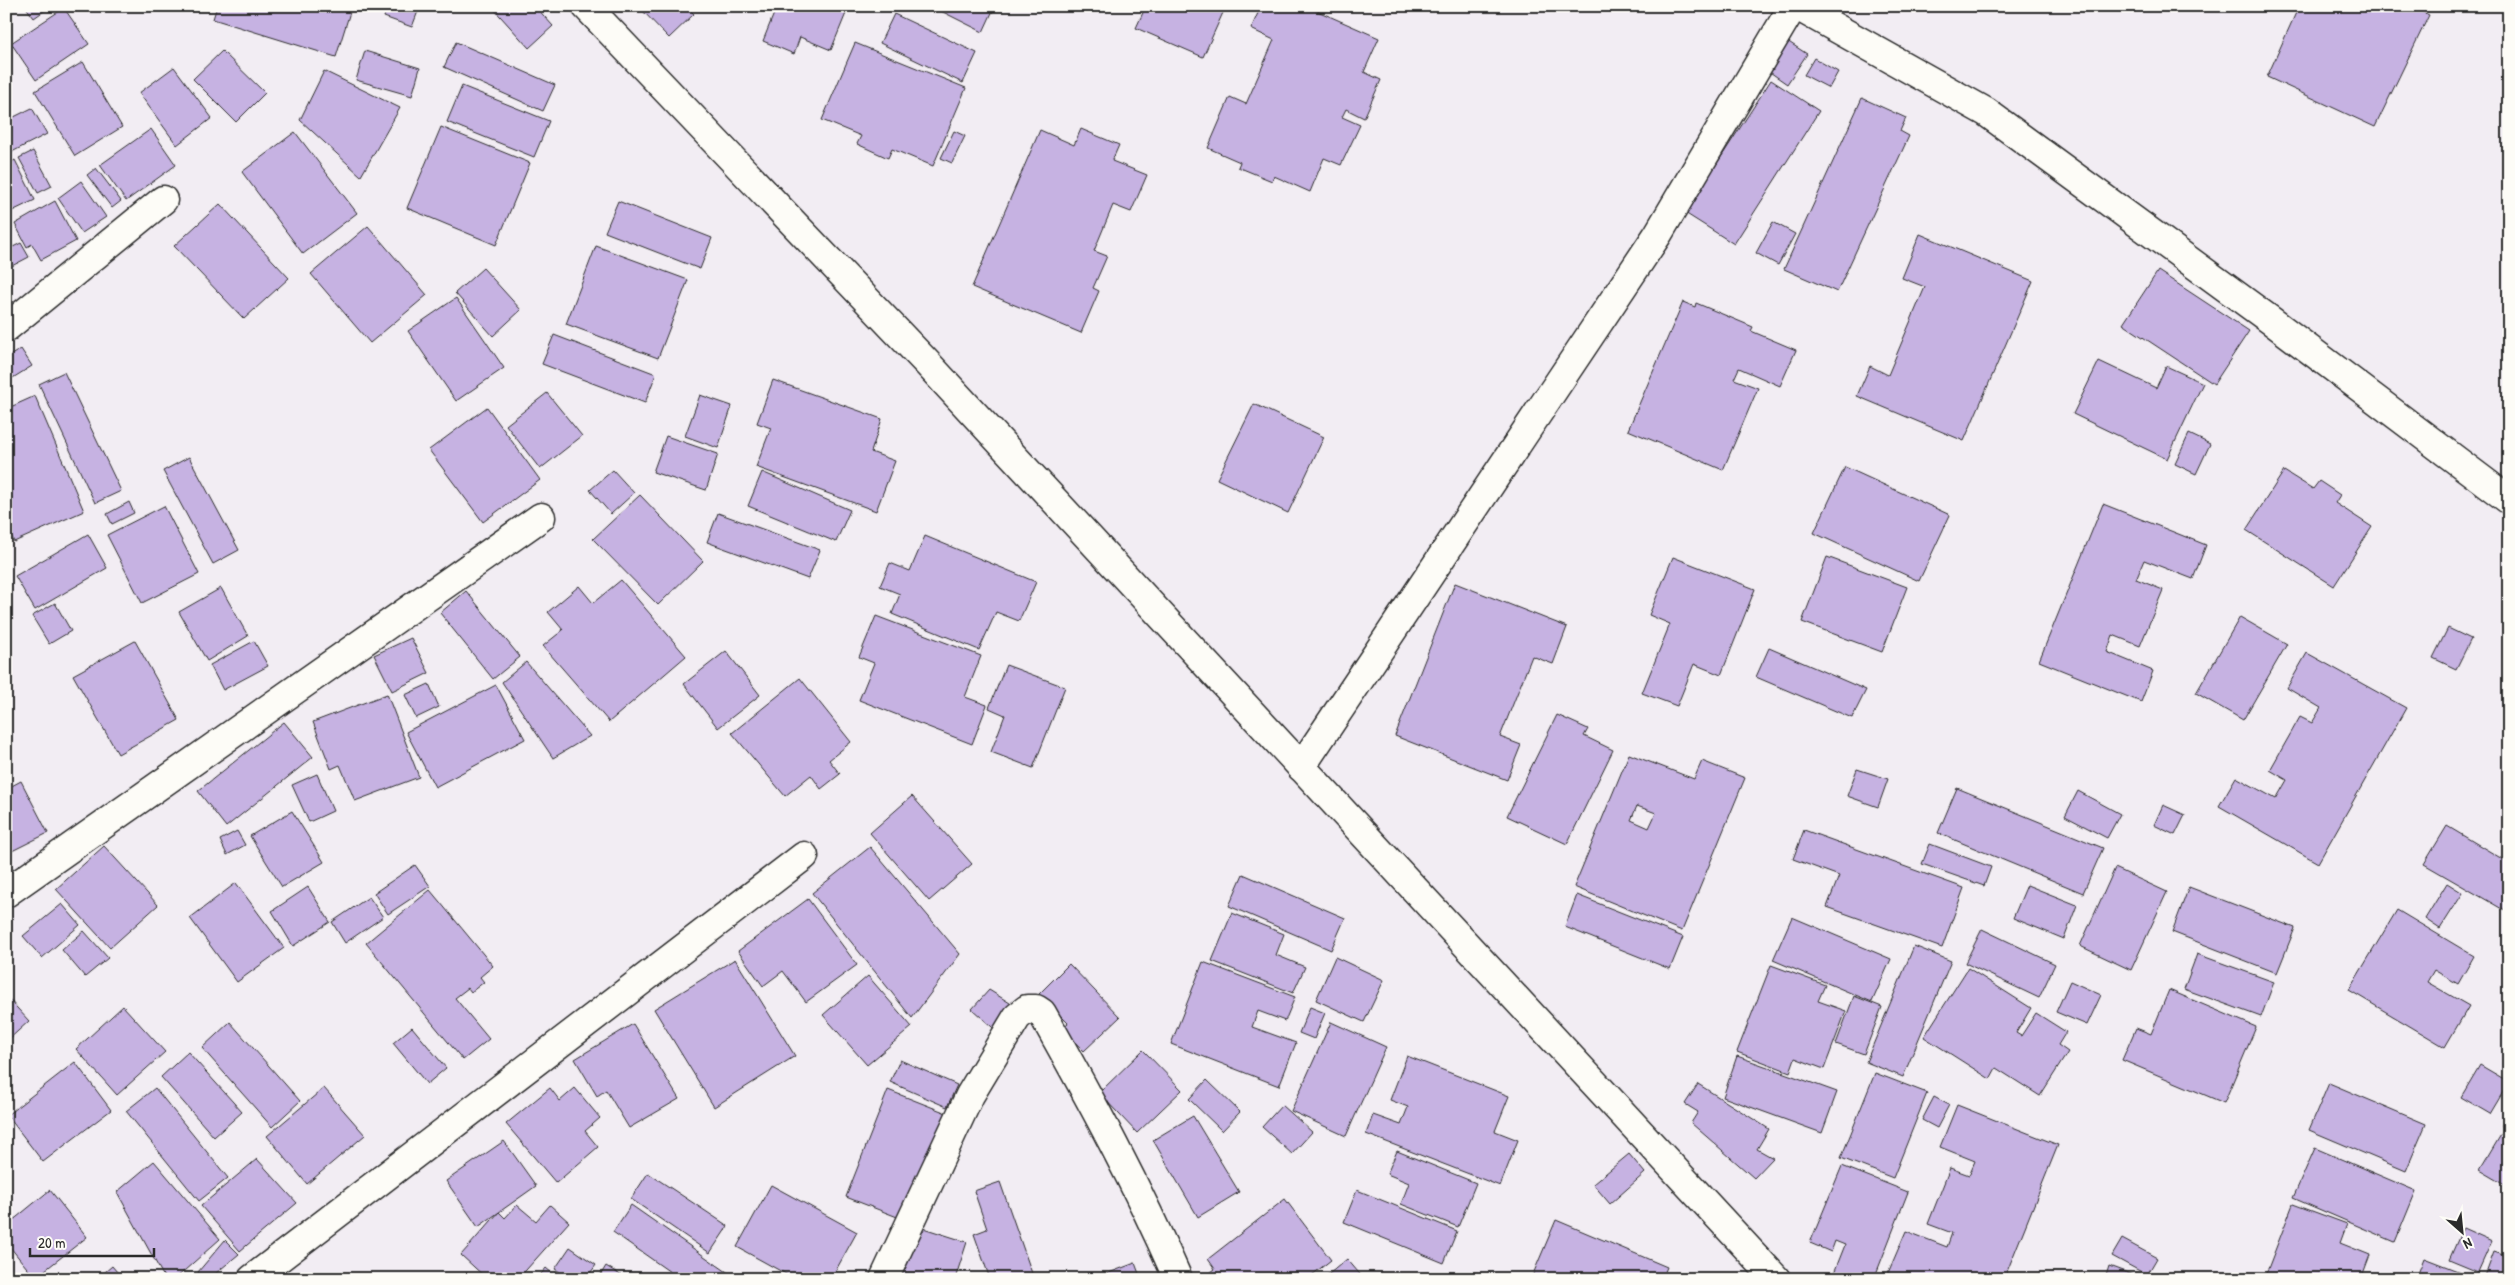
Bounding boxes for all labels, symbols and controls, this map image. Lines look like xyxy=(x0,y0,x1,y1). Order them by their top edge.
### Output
north arrow xyxy=(2438,1208,2488,1258)
scale bar xyxy=(30,1225,154,1257)
text: 20 m xyxy=(38,1232,65,1253)
text: N xyxy=(2460,1234,2476,1254)

